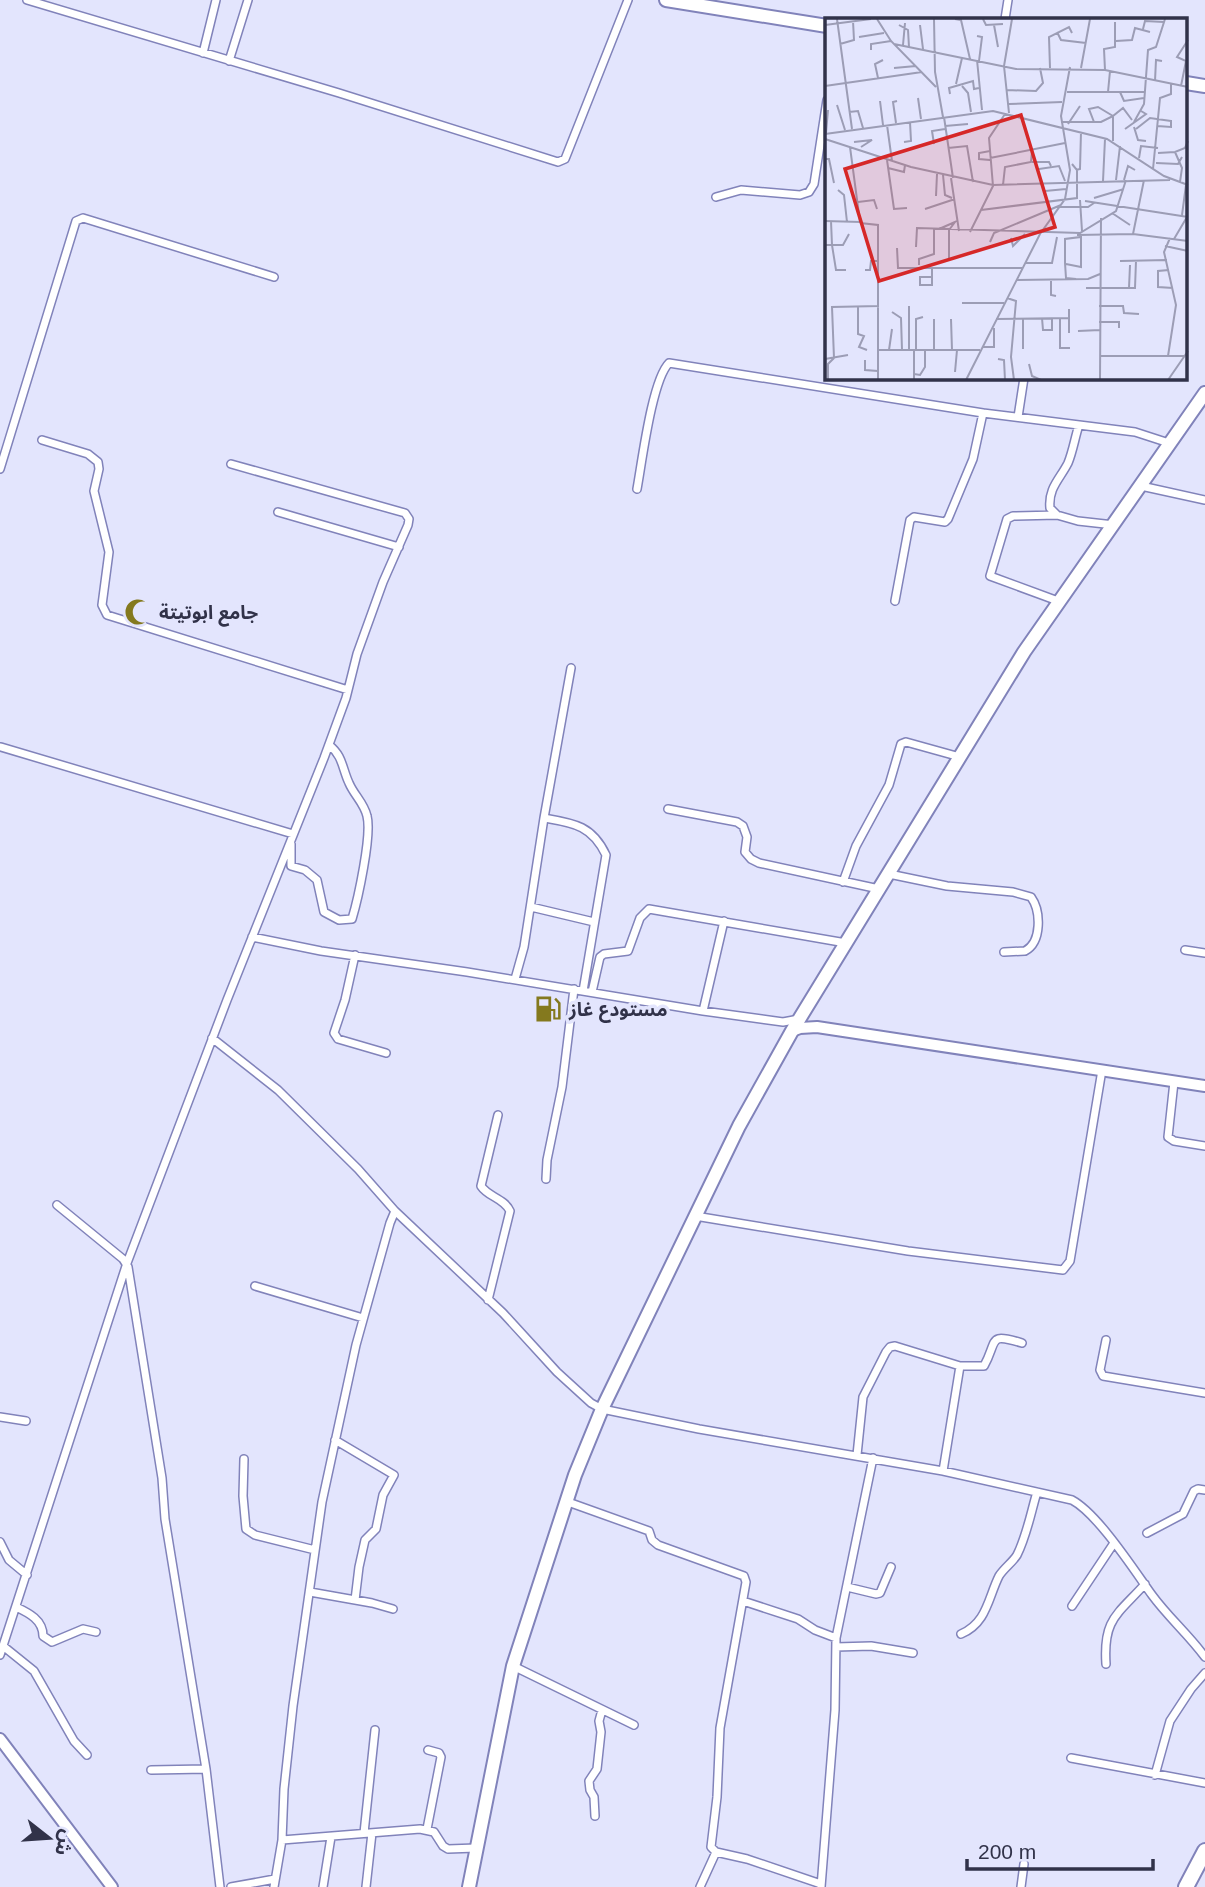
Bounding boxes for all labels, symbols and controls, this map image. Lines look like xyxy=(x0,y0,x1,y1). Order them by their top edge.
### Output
inset map xyxy=(825,18,1188,380)
mosque icon: جامع ابوتيتة xyxy=(123,597,153,627)
place label: جامع ابوتيتة xyxy=(159,602,258,627)
fuel station icon: مستودع غاز xyxy=(533,994,563,1024)
place label: مستودع غاز xyxy=(568,999,667,1023)
north arrow xyxy=(14,1803,84,1873)
text: ش xyxy=(51,1827,79,1858)
scale bar xyxy=(967,1828,1152,1872)
text: 200 m xyxy=(978,1840,1036,1863)

